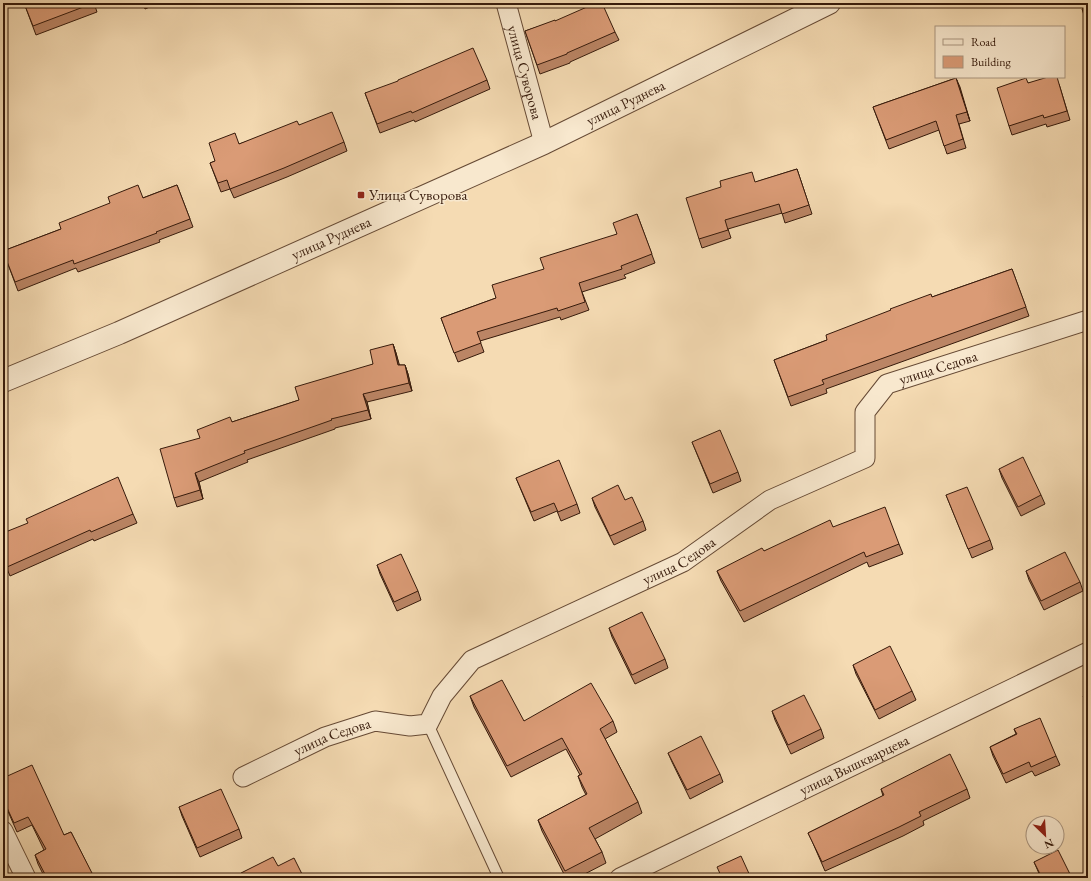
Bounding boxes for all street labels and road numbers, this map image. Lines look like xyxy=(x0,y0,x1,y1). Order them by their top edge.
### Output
street label: улица Суворова xyxy=(504,23,547,122)
street label: улица Руднева xyxy=(583,75,668,130)
street label: улица Руднева xyxy=(288,212,374,264)
street label: улица Седова xyxy=(896,346,980,389)
street label: улица Седова xyxy=(639,532,719,589)
street label: улица Седова xyxy=(290,713,373,760)
street label: улица Вышкварцева xyxy=(796,730,912,799)

